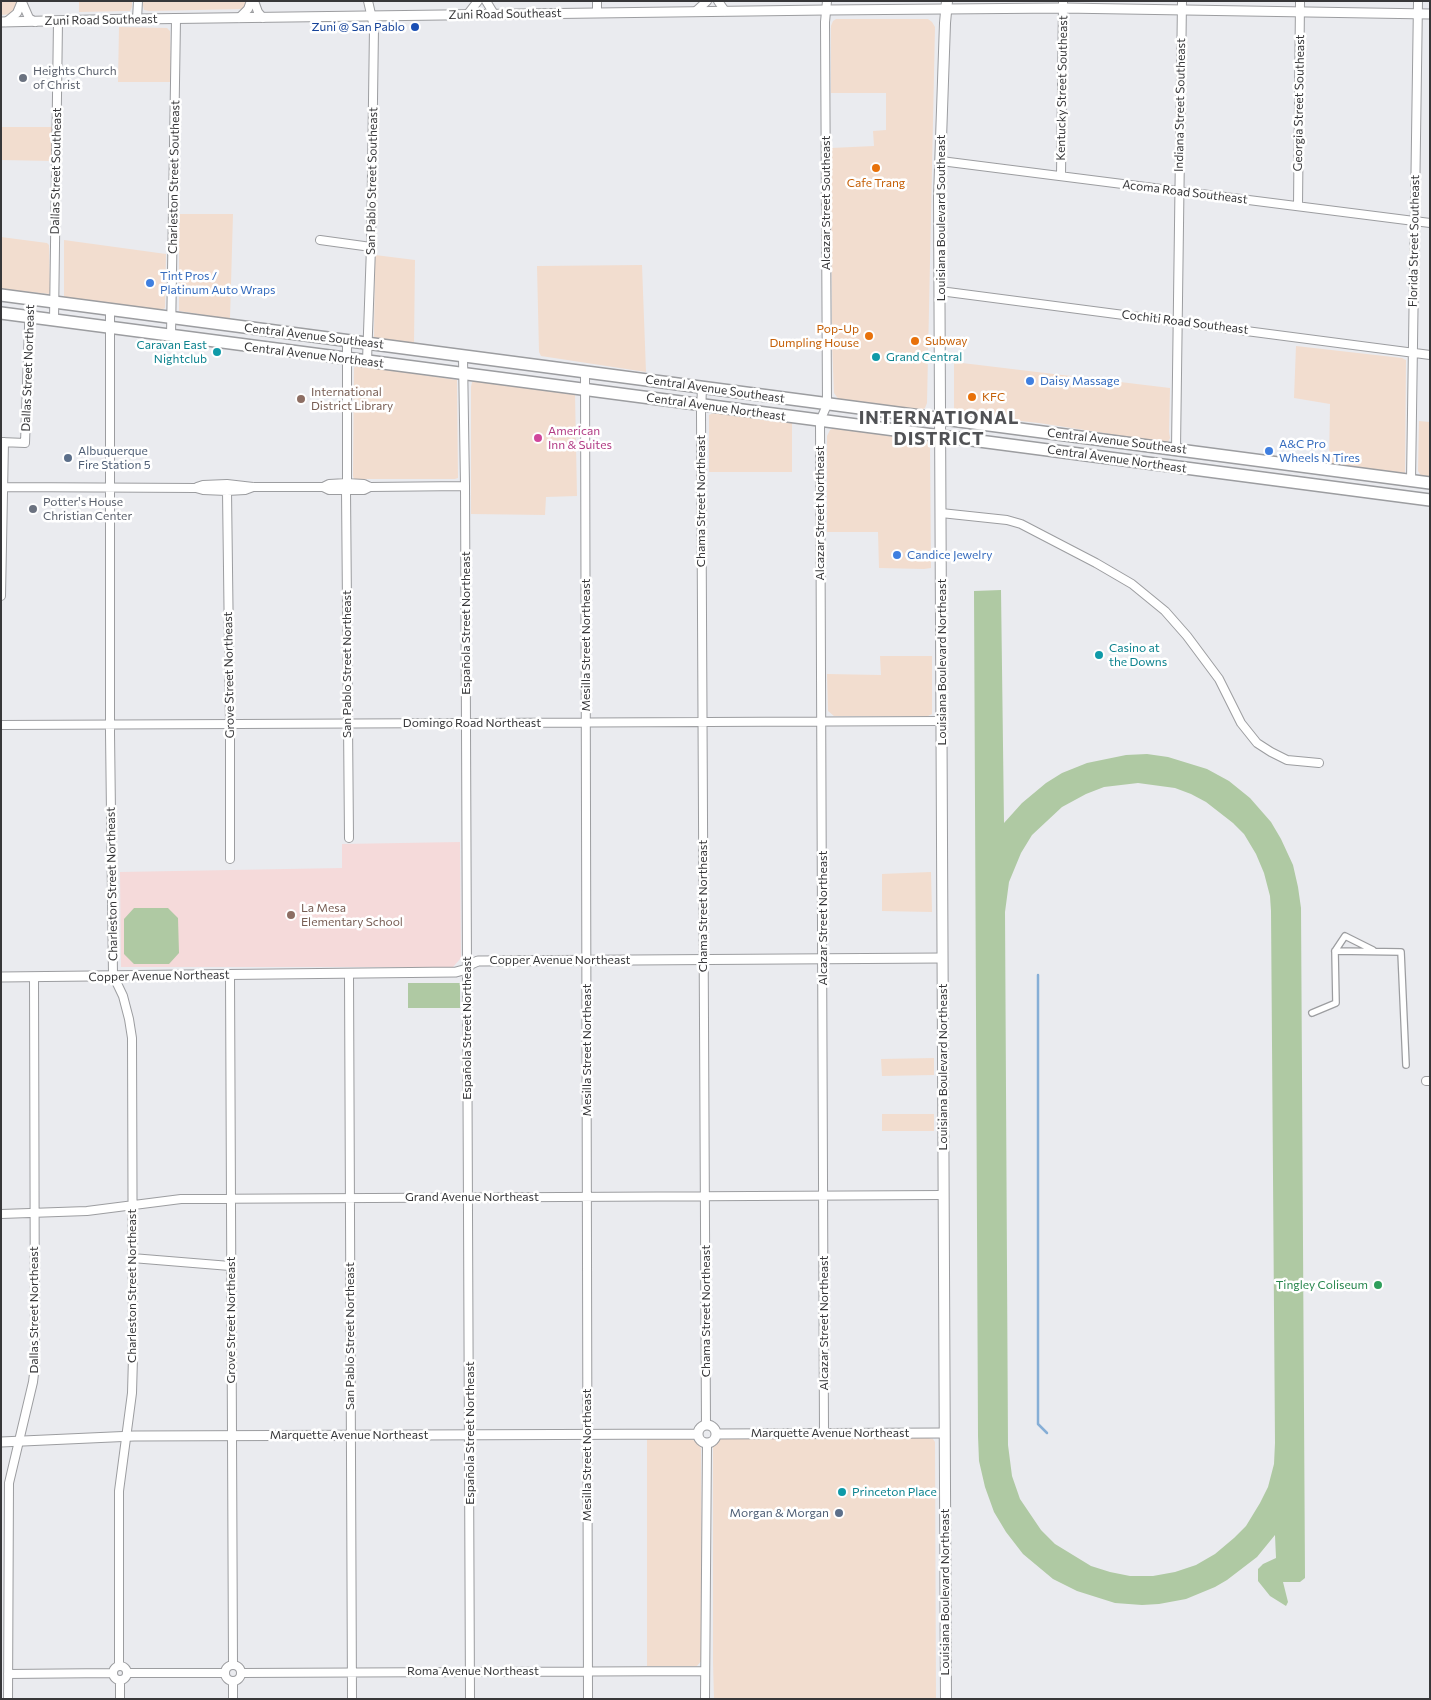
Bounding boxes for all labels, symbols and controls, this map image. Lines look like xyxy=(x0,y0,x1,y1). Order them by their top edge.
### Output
street label: Zuni Road Southeast xyxy=(448,6,562,22)
street label: Zuni Road Southeast xyxy=(44,12,158,28)
street label: Kentucky Street Southeast xyxy=(1054,15,1070,161)
place label: Zuni @ San Pablo xyxy=(311,20,405,34)
marker: Zuni @ San Pablo xyxy=(409,21,421,33)
street label: Georgia Street Southeast xyxy=(1291,34,1307,172)
street label: Indiana Street Southeast xyxy=(1172,38,1188,172)
place label: Heights Church of Christ xyxy=(33,64,117,92)
marker: Heights Church of Christ xyxy=(17,72,29,84)
street label: Charleston Street Southeast xyxy=(165,100,183,254)
street label: Dallas Street Southeast xyxy=(48,107,64,235)
street label: San Pablo Street Southeast xyxy=(364,107,380,255)
street label: Louisiana Boulevard Southeast xyxy=(934,135,948,301)
street label: Alcazar Street Southeast xyxy=(819,136,833,270)
marker: Cafe Trang xyxy=(870,162,882,174)
street label: Florida Street Southeast xyxy=(1406,175,1422,307)
place label: Cafe Trang xyxy=(847,176,905,190)
street label: Acoma Road Southeast xyxy=(1122,177,1248,207)
place label: Tint Pros / Platinum Auto Wraps xyxy=(160,269,275,297)
marker: Tint Pros / Platinum Auto Wraps xyxy=(144,277,156,289)
street label: Dallas Street Northeast xyxy=(19,304,37,432)
street label: Cochiti Road Southeast xyxy=(1121,307,1249,337)
street label: Central Avenue Southeast xyxy=(243,320,385,352)
place label: Pop-Up Dumpling House xyxy=(769,322,859,350)
marker: Pop-Up Dumpling House xyxy=(863,330,875,342)
place label: Subway xyxy=(925,334,968,348)
marker: Subway xyxy=(909,335,921,347)
place label: Caravan East Nightclub xyxy=(136,338,207,366)
street label: Central Avenue Northeast xyxy=(243,339,385,371)
marker: Caravan East Nightclub xyxy=(211,346,223,358)
place label: Grand Central xyxy=(886,350,962,364)
marker: Grand Central xyxy=(870,351,882,363)
street label: Central Avenue Southeast xyxy=(644,372,786,406)
place label: Daisy Massage xyxy=(1040,374,1120,388)
marker: Daisy Massage xyxy=(1024,375,1036,387)
place label: International District Library xyxy=(311,385,393,413)
street label: Central Avenue Northeast xyxy=(645,390,787,424)
place label: KFC xyxy=(982,390,1005,404)
marker: KFC xyxy=(966,391,978,403)
marker: International District Library xyxy=(295,393,307,405)
district label: INTERNATIONAL DISTRICT xyxy=(857,407,1021,449)
place label: American Inn & Suites xyxy=(548,424,612,452)
street label: Central Avenue Southeast xyxy=(1046,425,1188,457)
marker: American Inn & Suites xyxy=(532,432,544,444)
street label: Chama Street Northeast xyxy=(694,435,708,567)
place label: A&C Pro Wheels N Tires xyxy=(1279,437,1360,465)
street label: Central Avenue Northeast xyxy=(1046,442,1188,476)
place label: Albuquerque Fire Station 5 xyxy=(78,444,151,472)
marker: A&C Pro Wheels N Tires xyxy=(1263,445,1275,457)
street label: Alcazar Street Northeast xyxy=(813,446,827,580)
marker: Albuquerque Fire Station 5 xyxy=(62,452,74,464)
place label: Potter's House Christian Center xyxy=(43,495,132,523)
marker: Potter's House Christian Center xyxy=(27,503,39,515)
place label: Candice Jewelry xyxy=(907,548,992,562)
marker: Candice Jewelry xyxy=(891,549,903,561)
street label: Española Street Northeast xyxy=(459,551,473,695)
street label: Mesilla Street Northeast xyxy=(579,579,593,711)
street label: Louisiana Boulevard Northeast xyxy=(935,579,949,745)
street label: San Pablo Street Northeast xyxy=(340,590,354,738)
street label: Grove Street Northeast xyxy=(221,611,237,739)
place label: Casino at the Downs xyxy=(1109,641,1167,669)
marker: Casino at the Downs xyxy=(1093,649,1105,661)
street label: Domingo Road Northeast xyxy=(403,716,541,730)
street label: Charleston Street Northeast xyxy=(103,807,121,961)
street label: Chama Street Northeast xyxy=(696,840,710,972)
street label: Alcazar Street Northeast xyxy=(816,851,830,985)
place label: La Mesa Elementary School xyxy=(301,901,403,929)
marker: La Mesa Elementary School xyxy=(285,909,297,921)
street label: Copper Avenue Northeast xyxy=(489,953,631,967)
street label: Española Street Northeast xyxy=(460,956,474,1100)
street label: Copper Avenue Northeast xyxy=(88,968,230,984)
street label: Mesilla Street Northeast xyxy=(580,984,594,1116)
street label: Louisiana Boulevard Northeast xyxy=(936,984,950,1150)
street label: Grand Avenue Northeast xyxy=(405,1190,539,1204)
street label: Charleston Street Northeast xyxy=(125,1209,139,1363)
street label: Chama Street Northeast xyxy=(699,1245,713,1377)
street label: Dallas Street Northeast xyxy=(27,1246,41,1374)
street label: Alcazar Street Northeast xyxy=(817,1256,831,1390)
street label: Grove Street Northeast xyxy=(224,1257,238,1383)
street label: San Pablo Street Northeast xyxy=(343,1262,357,1410)
place label: Tingley Coliseum xyxy=(1276,1278,1368,1292)
marker: Tingley Coliseum xyxy=(1372,1279,1384,1291)
street label: Española Street Northeast xyxy=(463,1361,477,1505)
street label: Mesilla Street Northeast xyxy=(580,1389,594,1521)
street label: Marquette Avenue Northeast xyxy=(751,1426,909,1440)
street label: Marquette Avenue Northeast xyxy=(270,1428,428,1442)
place label: Princeton Place xyxy=(852,1485,937,1499)
marker: Princeton Place xyxy=(836,1486,848,1498)
place label: Morgan & Morgan xyxy=(730,1506,829,1520)
marker: Morgan & Morgan xyxy=(833,1507,845,1519)
street label: Louisiana Boulevard Northeast xyxy=(938,1509,952,1675)
street label: Roma Avenue Northeast xyxy=(407,1664,539,1678)

